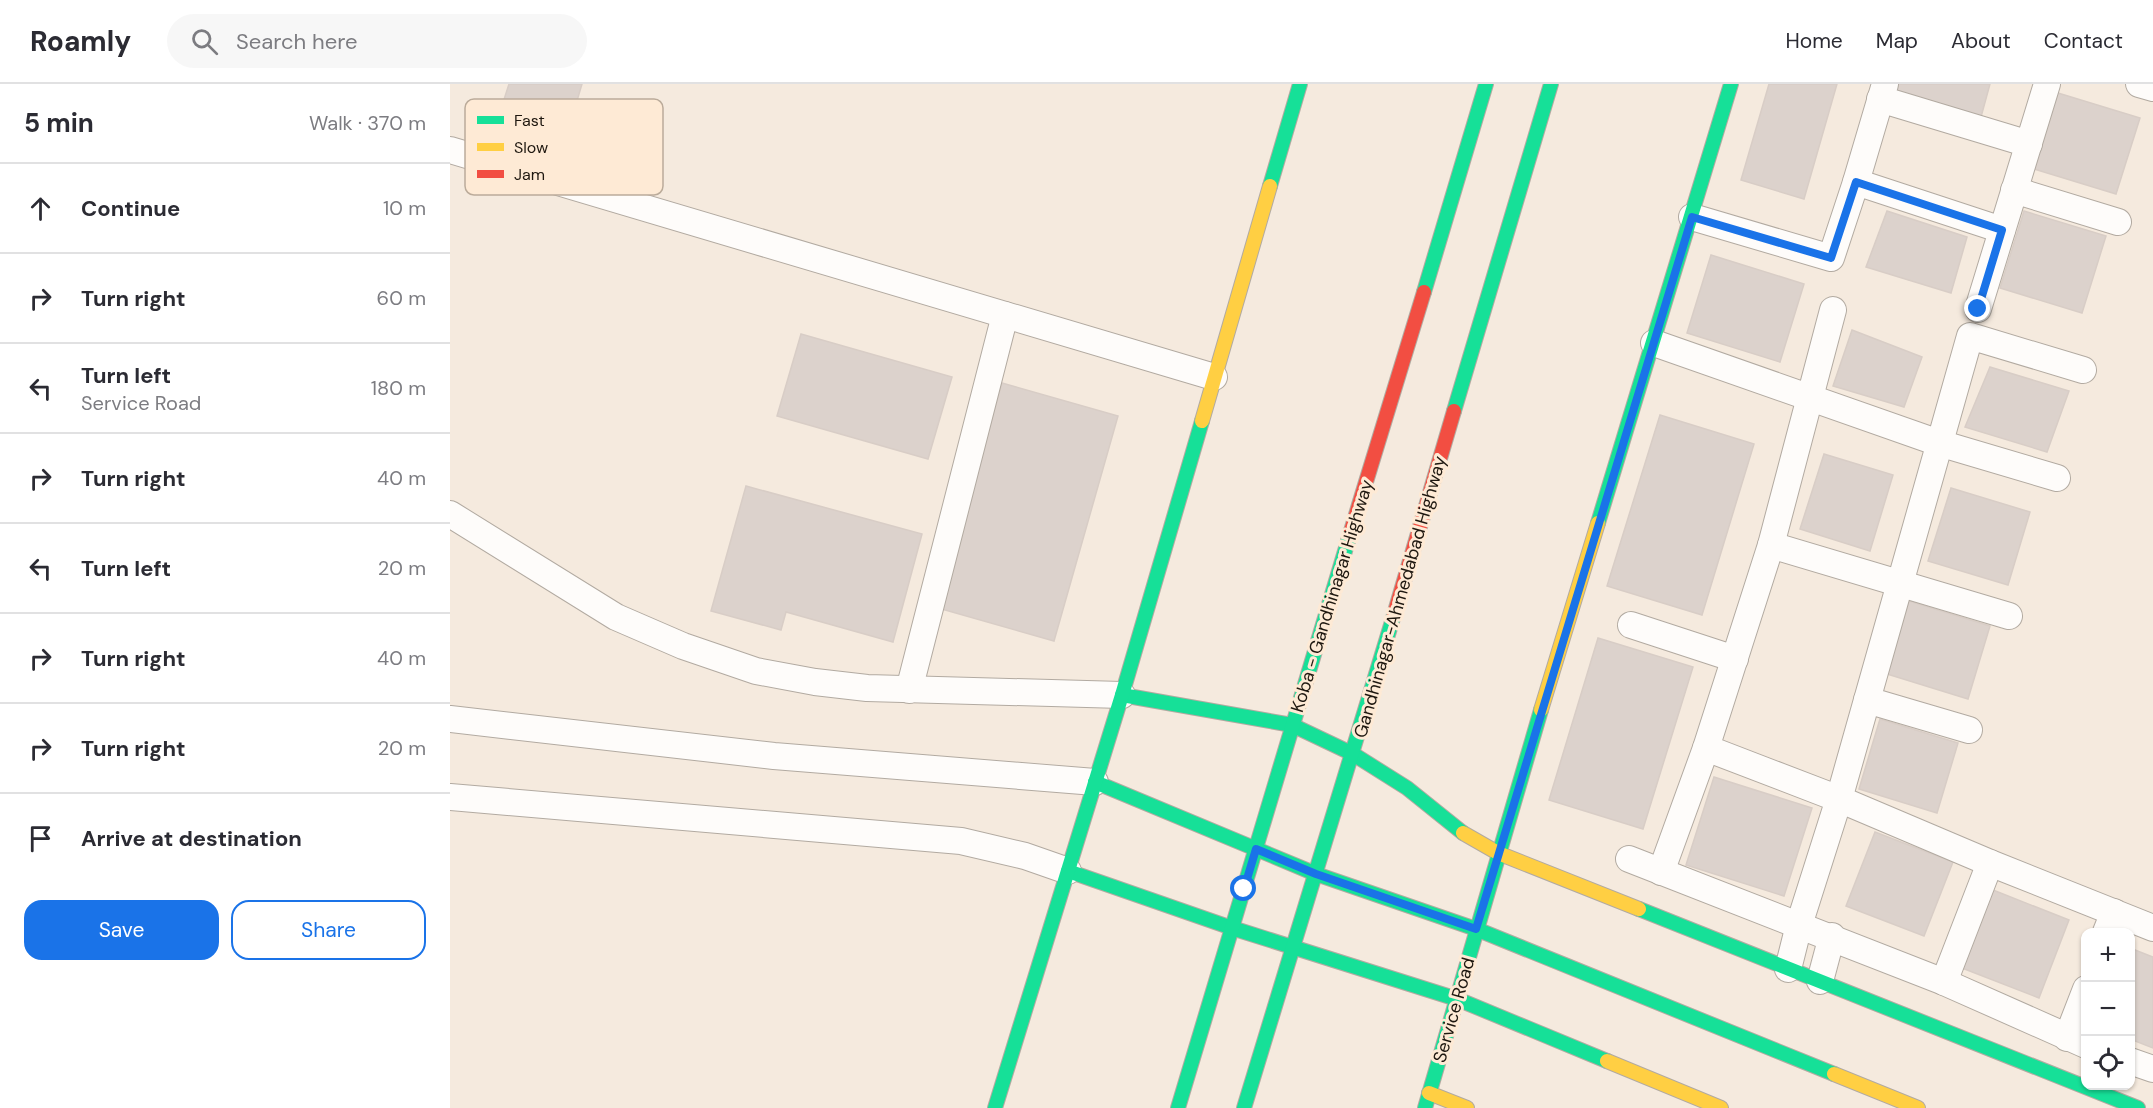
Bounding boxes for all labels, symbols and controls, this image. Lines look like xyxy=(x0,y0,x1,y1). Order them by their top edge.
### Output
search box xyxy=(167,14,587,68)
text: Roamly xyxy=(30,23,131,60)
icon: search xyxy=(188,25,221,58)
text: Search here xyxy=(236,27,357,56)
text: Home xyxy=(1785,27,1843,55)
text: Map xyxy=(1876,27,1918,55)
text: About xyxy=(1951,27,2011,55)
text: Contact xyxy=(2044,27,2123,55)
legend xyxy=(465,99,663,195)
text: 5 min xyxy=(24,106,94,140)
text: Walk · 370 m xyxy=(309,110,426,136)
text: Fast xyxy=(514,110,545,131)
text: Slow xyxy=(514,137,548,158)
text: Jam xyxy=(514,164,545,185)
icon: ahead xyxy=(24,192,57,225)
text: Continue xyxy=(81,194,180,223)
text: 10 m xyxy=(383,195,426,221)
icon: right xyxy=(24,282,57,315)
text: Turn right xyxy=(81,284,186,313)
text: 60 m xyxy=(377,285,426,311)
route end xyxy=(1964,295,1990,321)
text: Turn left xyxy=(81,361,171,390)
icon: left xyxy=(24,372,57,405)
text: 180 m xyxy=(371,375,426,401)
text: Service Road xyxy=(81,390,201,416)
street label: Gandhinagar-Ahmedabad Highway xyxy=(1348,453,1452,741)
icon: right xyxy=(24,462,57,495)
text: Turn right xyxy=(81,464,186,493)
text: 40 m xyxy=(377,465,426,491)
street label: Koba - Gandhinagar Highway xyxy=(1285,477,1379,715)
icon: left xyxy=(24,552,57,585)
text: Turn left xyxy=(81,554,171,583)
text: 20 m xyxy=(378,555,426,581)
icon: right xyxy=(24,642,57,675)
text: Turn right xyxy=(81,644,186,673)
text: 40 m xyxy=(377,645,426,671)
icon: right xyxy=(24,732,57,765)
text: Turn right xyxy=(81,734,186,763)
text: 20 m xyxy=(378,735,426,761)
icon: arrive xyxy=(24,822,57,855)
text: Arrive at destination xyxy=(81,824,302,853)
route start xyxy=(1230,875,1256,901)
button: Save xyxy=(24,900,219,960)
button: Share xyxy=(231,900,426,960)
map controls xyxy=(2081,928,2135,1090)
button: + xyxy=(2081,928,2135,982)
street label: Service Road xyxy=(1428,955,1480,1065)
button: − xyxy=(2081,982,2135,1036)
button: locate xyxy=(2081,1036,2135,1090)

